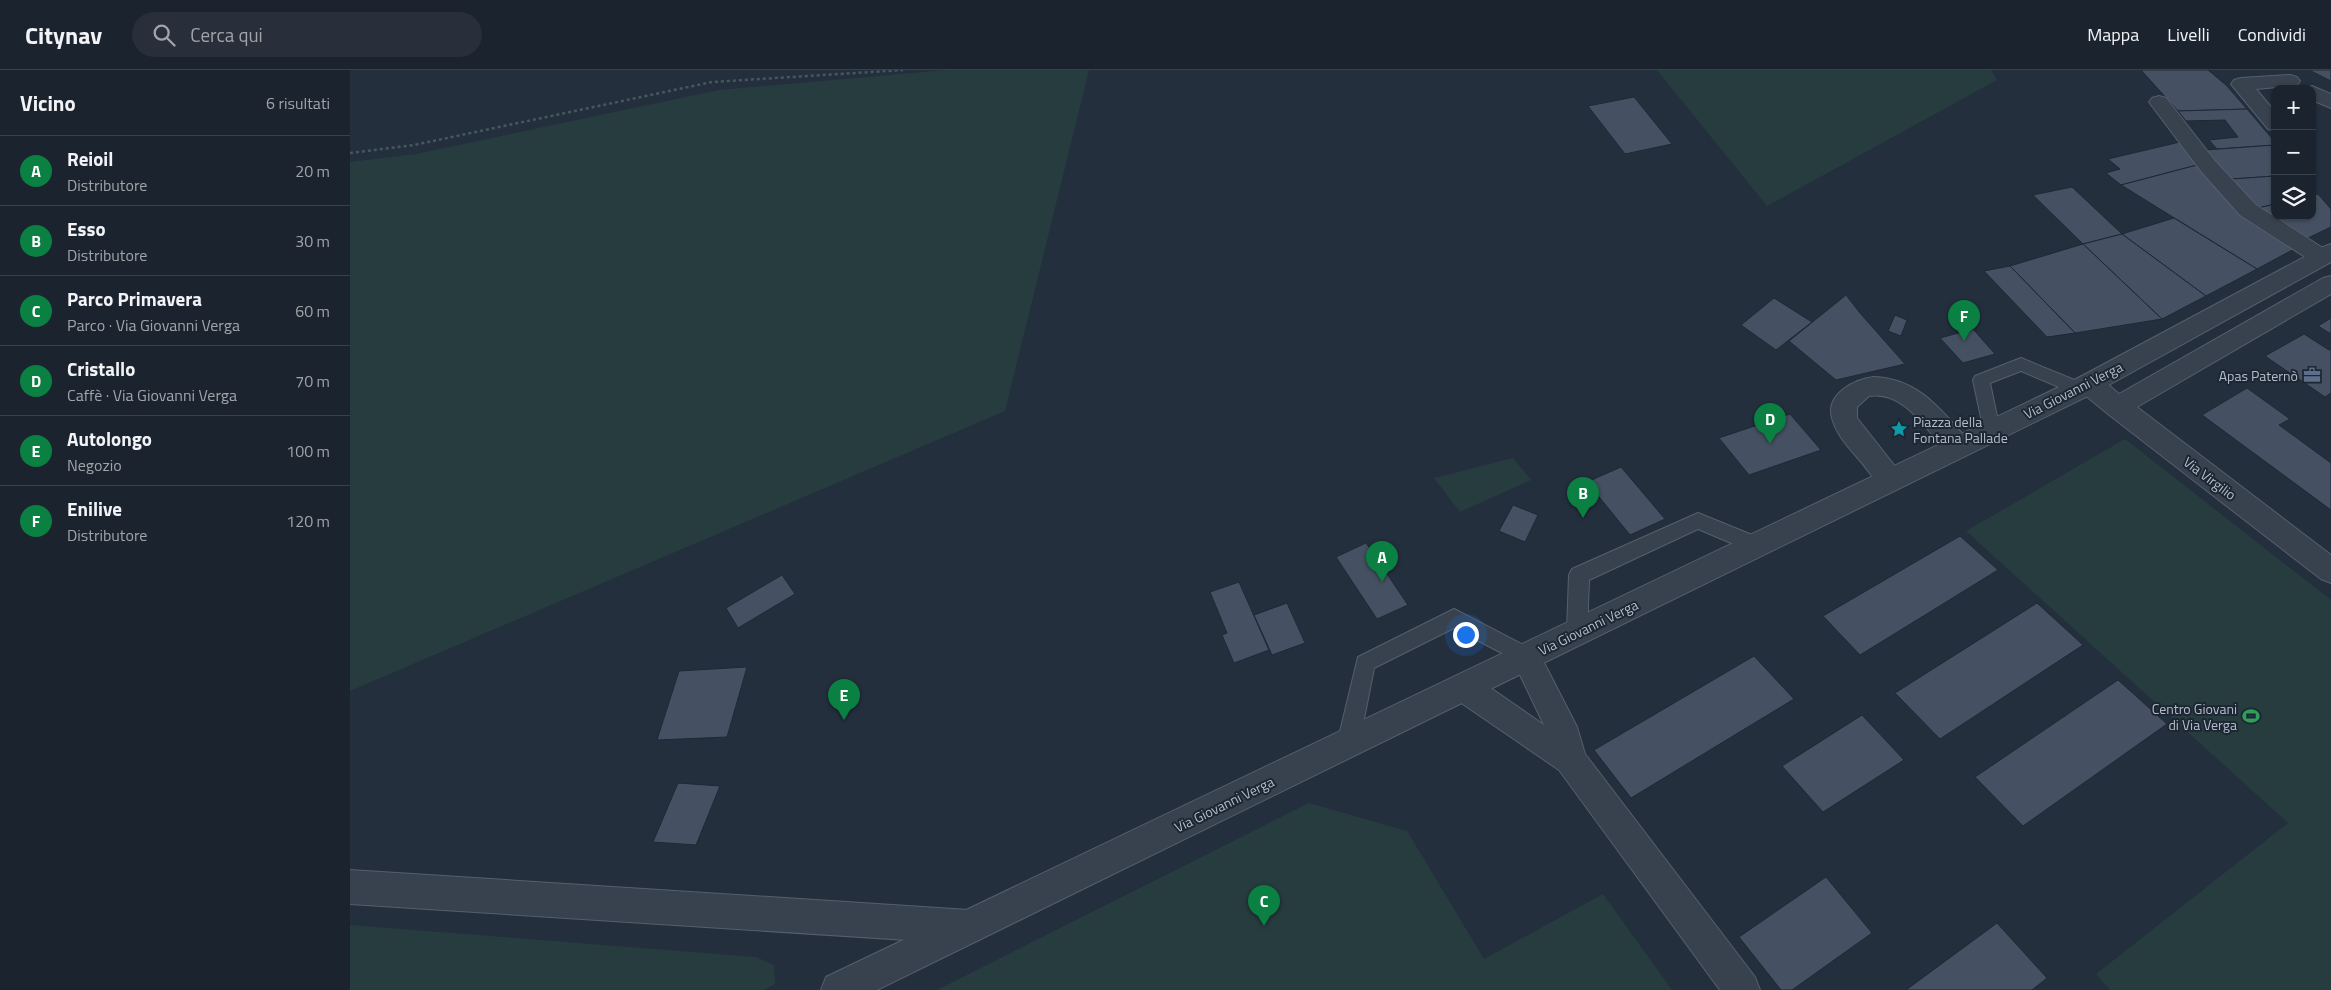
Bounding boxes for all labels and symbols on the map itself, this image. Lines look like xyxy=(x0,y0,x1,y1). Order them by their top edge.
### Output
pin: F xyxy=(1948,300,1980,341)
street label: Via Giovanni Verga xyxy=(2020,356,2126,424)
place label: Apas Paternò xyxy=(2219,365,2298,386)
office icon: Apas Paternò xyxy=(2302,365,2322,385)
pin: D xyxy=(1754,403,1786,444)
place label: Piazza della Fontana Pallade xyxy=(1913,411,2008,448)
place icon: Piazza della Fontana Pallade xyxy=(1889,419,1909,439)
street label: Via Virgilio xyxy=(2179,451,2241,505)
pin: B xyxy=(1567,477,1599,518)
pin: A xyxy=(1366,541,1398,582)
street label: Via Giovanni Verga xyxy=(1534,594,1642,660)
your location xyxy=(1453,622,1479,648)
pin: E xyxy=(828,679,860,720)
place label: Centro Giovani di Via Verga xyxy=(2152,698,2237,735)
sports icon: Centro Giovani di Via Verga xyxy=(2241,706,2261,726)
street label: Via Giovanni Verga xyxy=(1170,771,1278,837)
pin: C xyxy=(1248,885,1280,926)

